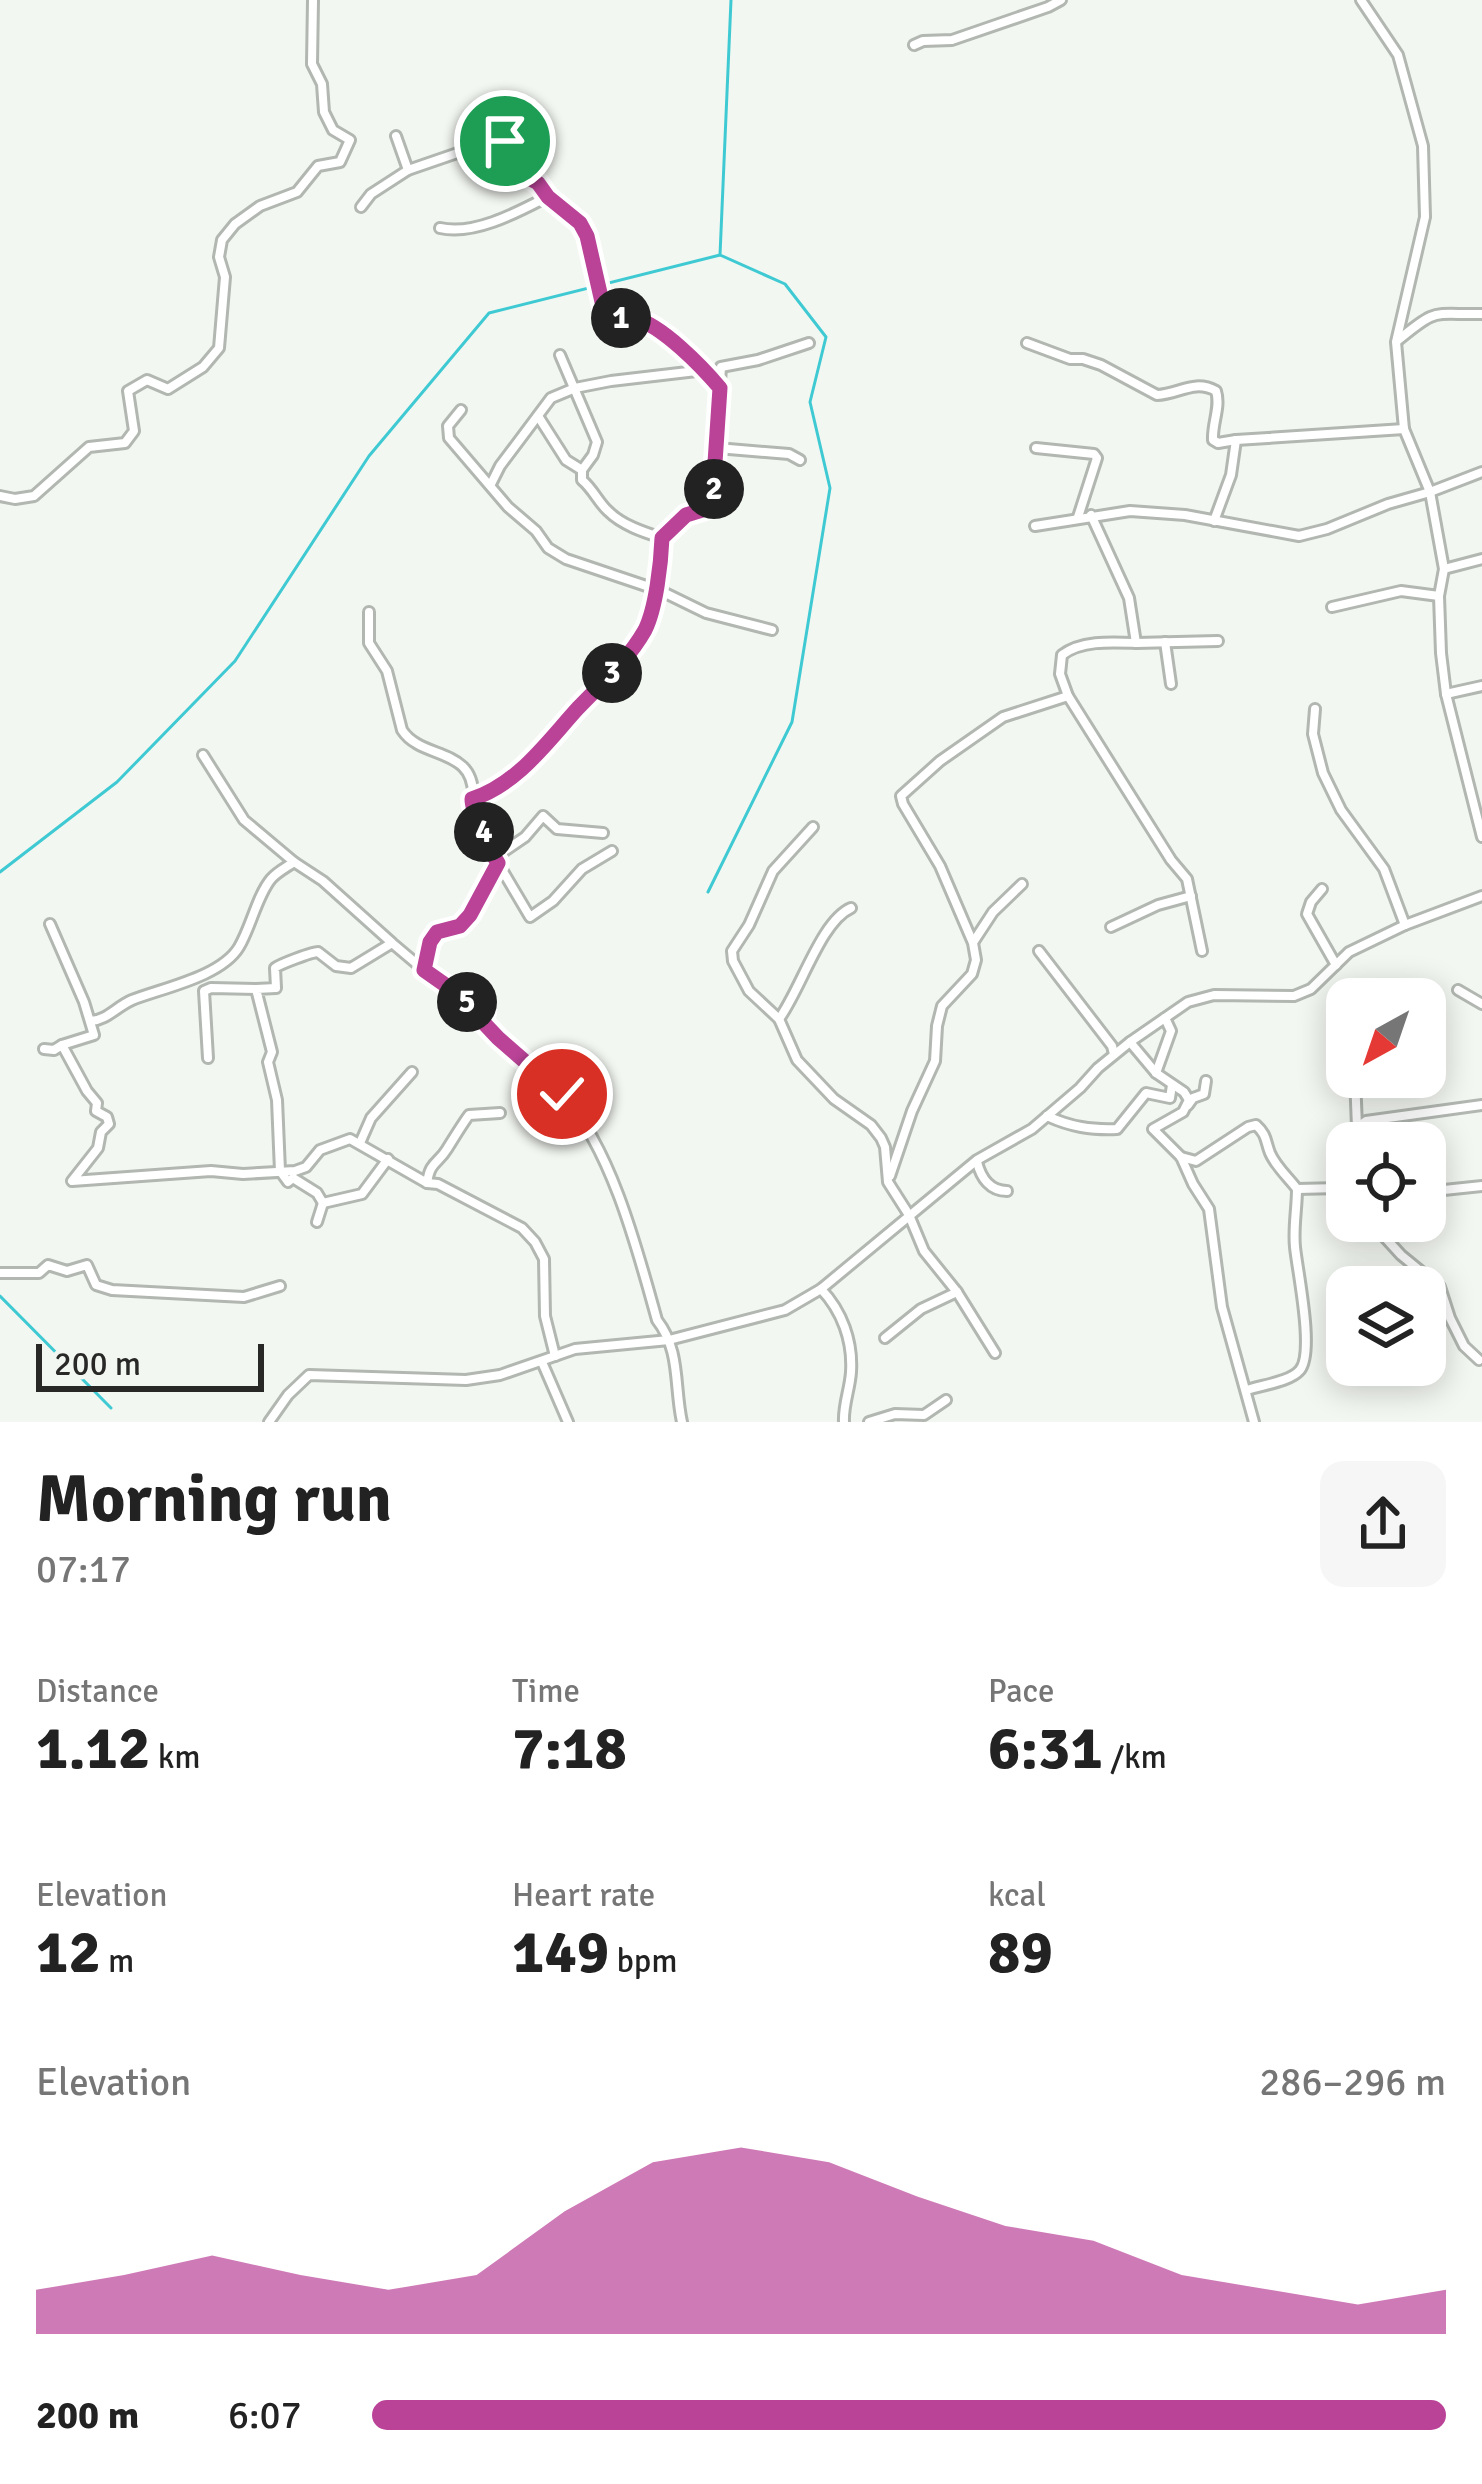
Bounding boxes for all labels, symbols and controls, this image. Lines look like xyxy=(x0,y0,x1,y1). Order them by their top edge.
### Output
pin xyxy=(454,90,556,192)
icon: arrive xyxy=(472,108,538,174)
pin: 1 xyxy=(591,288,651,348)
text: 1 xyxy=(612,297,630,338)
pin: 2 xyxy=(684,459,744,519)
text: 2 xyxy=(705,468,723,509)
pin: 3 xyxy=(582,643,642,703)
text: 3 xyxy=(603,652,621,693)
pin: 4 xyxy=(454,802,514,862)
text: 4 xyxy=(475,811,493,852)
pin: 5 xyxy=(437,972,497,1032)
north arrow xyxy=(1326,978,1446,1098)
map controls xyxy=(1326,978,1446,1386)
text: 5 xyxy=(458,981,476,1022)
pin xyxy=(511,1043,613,1145)
icon: check xyxy=(529,1061,595,1127)
button: locate xyxy=(1326,1122,1446,1242)
button: layers xyxy=(1326,1266,1446,1386)
scale bar xyxy=(36,1338,264,1391)
text: 200 m xyxy=(54,1344,141,1385)
text: Morning run xyxy=(36,1459,392,1540)
button: share xyxy=(1320,1461,1446,1587)
text: 07:17 xyxy=(36,1545,131,1593)
text: Distance xyxy=(36,1671,159,1712)
text: Time xyxy=(512,1671,580,1712)
text: Pace xyxy=(988,1671,1054,1712)
text: 1.12 xyxy=(36,1712,150,1786)
text: 7:18 xyxy=(512,1712,627,1786)
text: 6:31 xyxy=(988,1712,1103,1786)
text: km xyxy=(150,1737,201,1778)
text: /km xyxy=(1103,1737,1167,1778)
text: Elevation xyxy=(36,1875,167,1916)
text: Heart rate xyxy=(512,1875,655,1916)
text: kcal xyxy=(988,1875,1046,1916)
text: 12 xyxy=(36,1916,101,1990)
text: 149 xyxy=(512,1916,609,1990)
text: 89 xyxy=(988,1916,1053,1990)
text: m xyxy=(101,1941,134,1982)
text: bpm xyxy=(609,1941,678,1982)
text: Elevation xyxy=(36,2058,191,2106)
text: 286–296 m xyxy=(1259,2058,1446,2106)
text: 200 m xyxy=(36,2391,139,2439)
text: 6:07 xyxy=(228,2391,302,2439)

